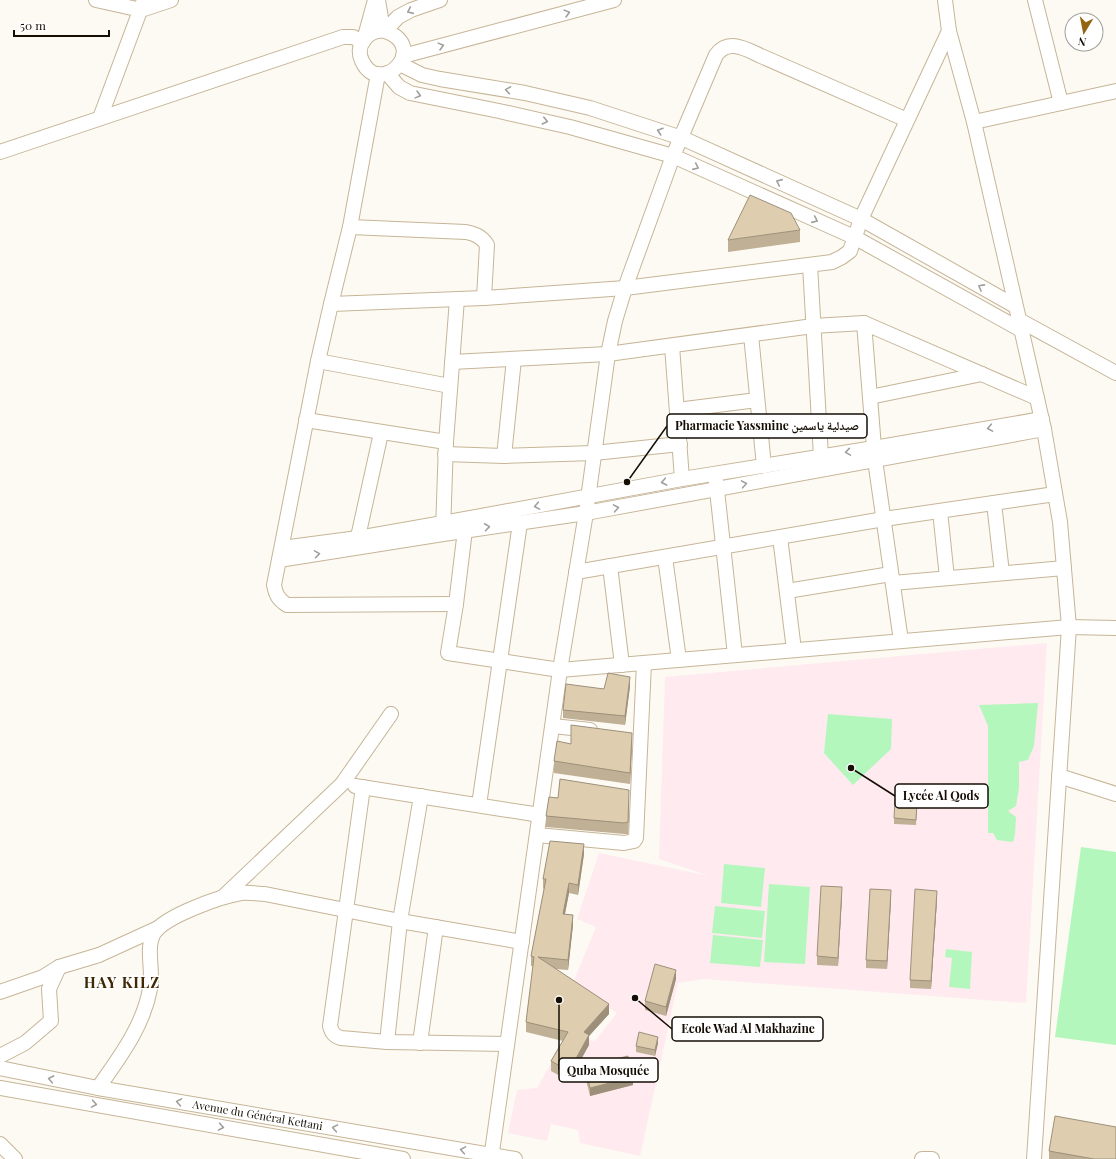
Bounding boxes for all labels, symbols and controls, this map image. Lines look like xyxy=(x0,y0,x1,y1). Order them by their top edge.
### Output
one-way arrow xyxy=(407,6,415,14)
one-way arrow xyxy=(563,9,570,17)
scale bar xyxy=(14,12,109,38)
north arrow xyxy=(1064,12,1104,52)
text: 50 m xyxy=(20,17,46,33)
text: N xyxy=(1077,34,1087,50)
one-way arrow xyxy=(437,42,444,51)
one-way arrow xyxy=(504,86,511,95)
one-way arrow xyxy=(414,90,421,99)
one-way arrow xyxy=(542,117,548,125)
one-way arrow xyxy=(657,127,664,136)
one-way arrow xyxy=(692,162,700,170)
one-way arrow xyxy=(776,179,784,187)
one-way arrow xyxy=(811,215,819,223)
one-way arrow xyxy=(978,284,986,292)
callout: Pharmacie Yassmine صيدلية ياسمين xyxy=(667,414,867,438)
text: Pharmacie Yassmine صيدلية ياسمين xyxy=(675,417,859,434)
one-way arrow xyxy=(987,424,993,432)
one-way arrow xyxy=(845,447,851,456)
one-way arrow xyxy=(661,477,668,486)
one-way arrow xyxy=(741,480,747,489)
one-way arrow xyxy=(534,501,540,510)
one-way arrow xyxy=(613,504,619,512)
one-way arrow xyxy=(484,523,490,532)
one-way arrow xyxy=(314,550,321,559)
callout: Lycée Al Qods xyxy=(895,784,988,808)
text: Lycée Al Qods xyxy=(903,787,980,803)
district label: HAY KILZ xyxy=(84,972,160,992)
callout: Ecole Wad Al Makhazine xyxy=(672,1017,823,1041)
text: Ecole Wad Al Makhazine xyxy=(681,1020,815,1036)
callout: Quba Mosquée xyxy=(559,1058,658,1082)
text: Quba Mosquée xyxy=(567,1062,649,1078)
one-way arrow xyxy=(48,1075,55,1083)
street label: Avenue du Général Kettani xyxy=(191,1096,324,1133)
one-way arrow xyxy=(176,1098,182,1106)
one-way arrow xyxy=(90,1099,97,1108)
one-way arrow xyxy=(218,1122,225,1131)
one-way arrow xyxy=(332,1124,338,1133)
one-way arrow xyxy=(460,1146,466,1155)

